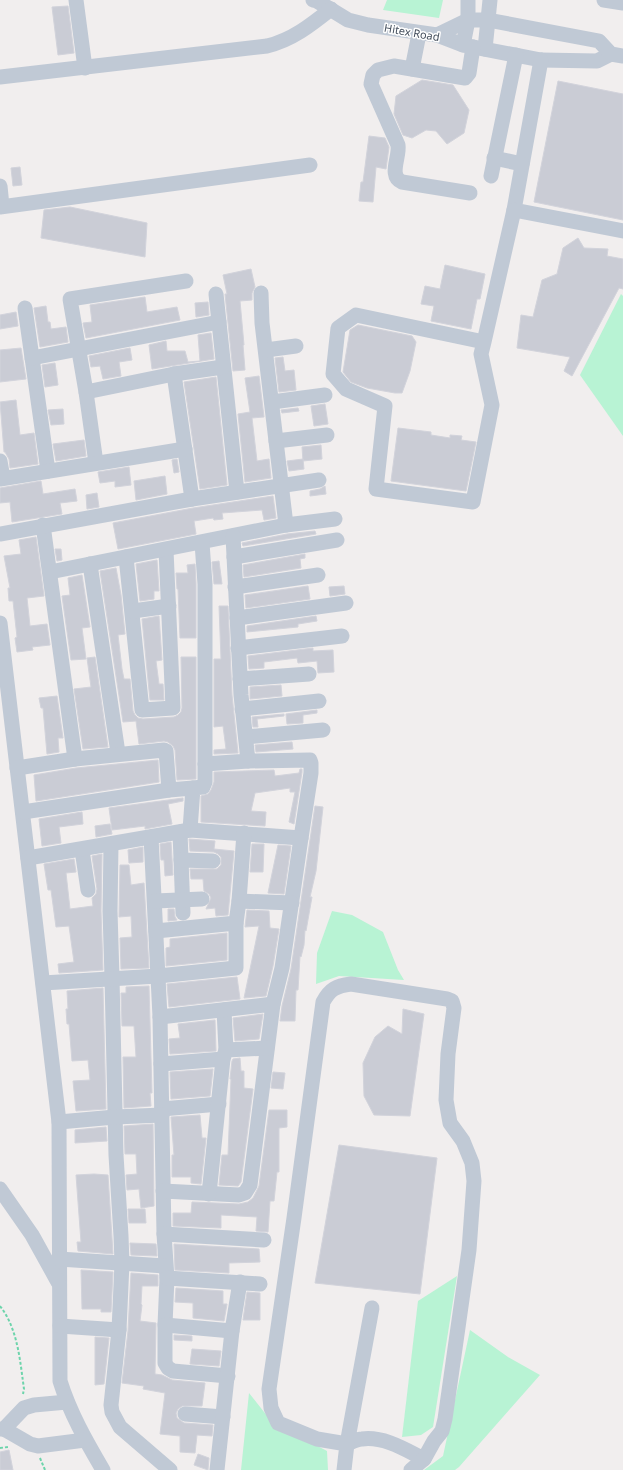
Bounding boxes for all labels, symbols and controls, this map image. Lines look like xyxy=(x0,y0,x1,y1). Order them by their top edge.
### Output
street label: Hitex Road xyxy=(383,20,441,44)

